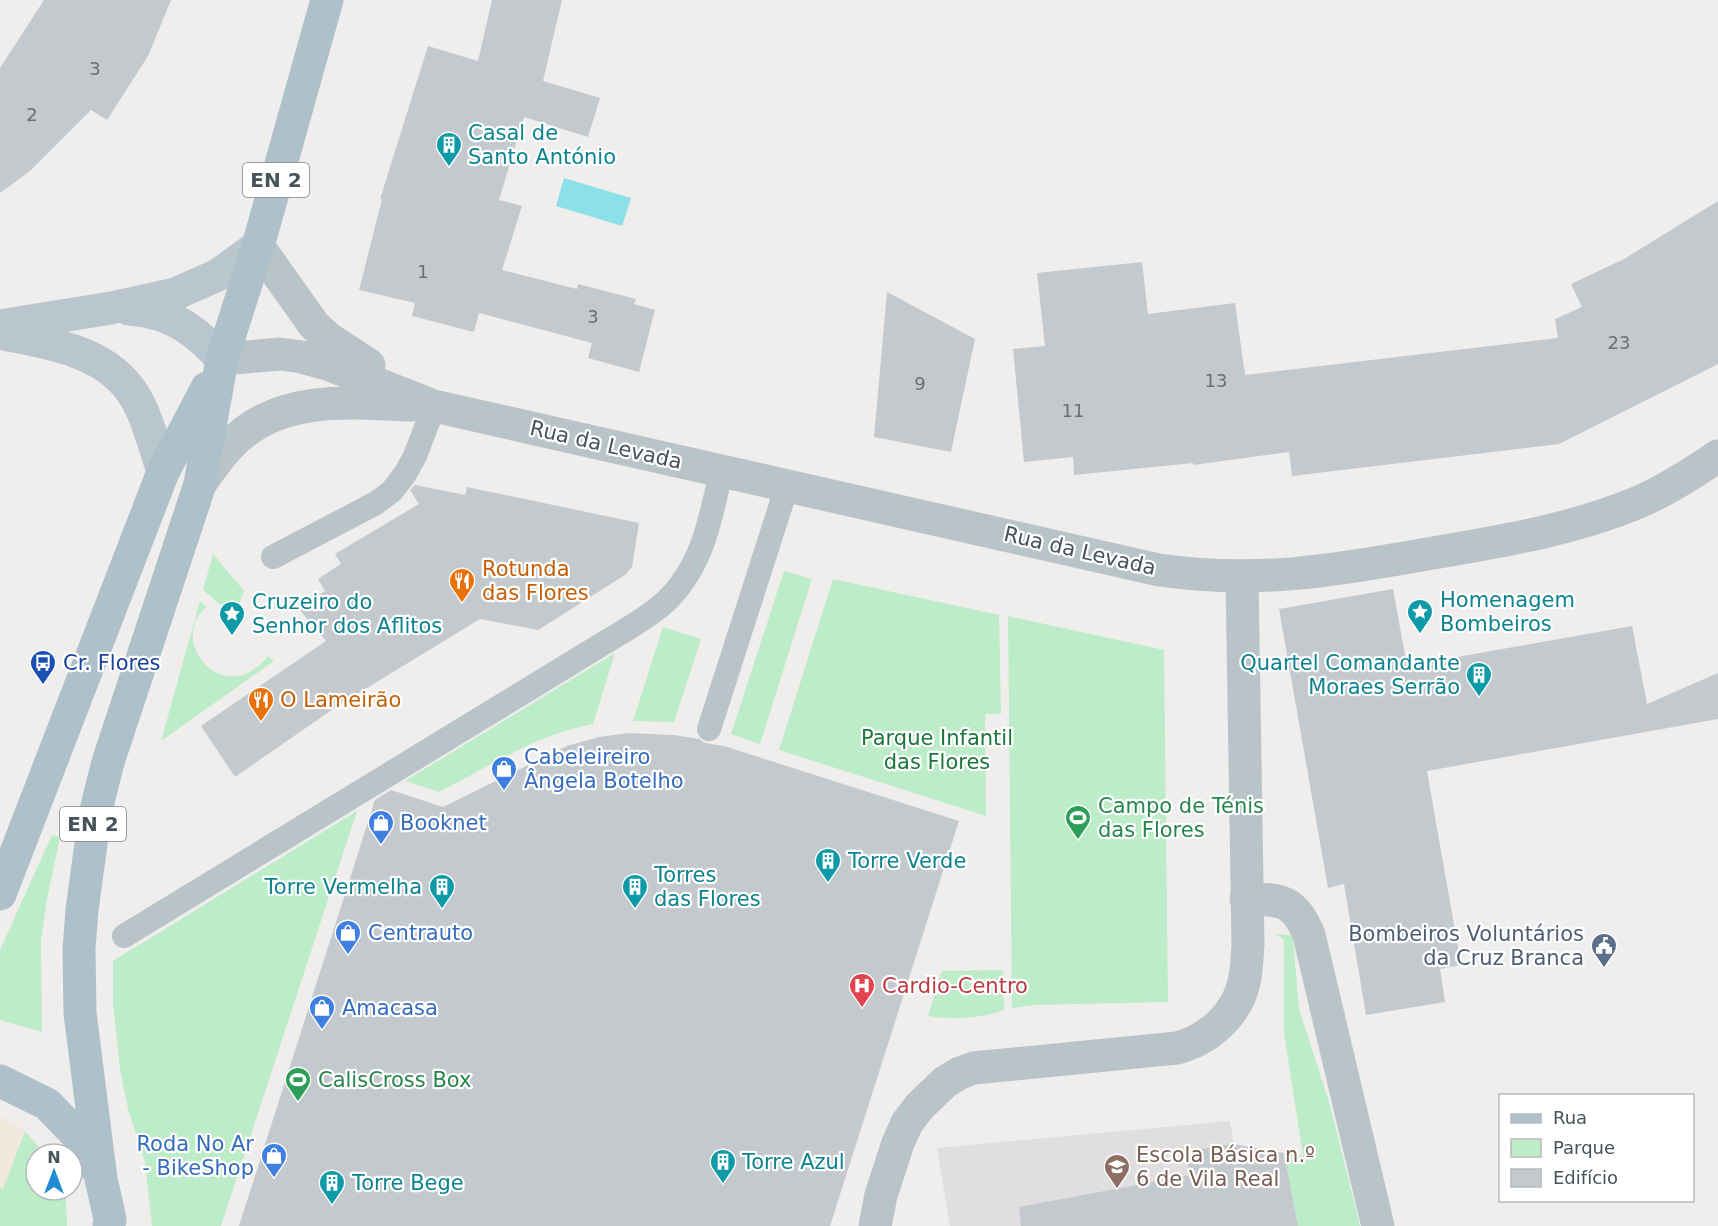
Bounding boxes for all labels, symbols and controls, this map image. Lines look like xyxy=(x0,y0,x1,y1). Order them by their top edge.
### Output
house number: 3 xyxy=(89,58,101,79)
house number: 2 xyxy=(26,104,38,125)
place label: Casal de Santo António xyxy=(468,121,616,169)
building icon: Casal de Santo António xyxy=(434,130,464,168)
road number: EN 2 xyxy=(243,163,309,197)
house number: 1 xyxy=(417,261,429,282)
house number: 3 xyxy=(587,306,599,327)
house number: 23 xyxy=(1608,332,1630,353)
house number: 13 xyxy=(1205,370,1227,391)
house number: 9 xyxy=(914,373,926,394)
house number: 11 xyxy=(1062,400,1084,421)
street label: Rua da Levada xyxy=(528,416,684,474)
street label: Rua da Levada xyxy=(1002,522,1158,580)
place label: Rotunda das Flores xyxy=(482,557,589,605)
restaurant icon: Rotunda das Flores xyxy=(447,566,477,604)
place label: Homenagem Bombeiros xyxy=(1440,588,1575,636)
place label: Cruzeiro do Senhor dos Aflitos xyxy=(252,590,442,638)
place icon: Homenagem Bombeiros xyxy=(1405,597,1435,635)
place icon: Cruzeiro do Senhor dos Aflitos xyxy=(217,599,247,637)
bus stop icon: Cr. Flores xyxy=(28,648,58,686)
place label: Cr. Flores xyxy=(63,651,161,675)
place label: Quartel Comandante Moraes Serrão xyxy=(1240,651,1460,699)
building icon: Quartel Comandante Moraes Serrão xyxy=(1464,660,1494,698)
restaurant icon: O Lameirão xyxy=(246,685,276,723)
place label: O Lameirão xyxy=(280,688,401,712)
park label: Parque Infantil das Flores xyxy=(861,726,1013,774)
place label: Cabeleireiro Ângela Botelho xyxy=(524,745,684,793)
shop icon: Cabeleireiro Ângela Botelho xyxy=(489,754,519,792)
place label: Campo de Ténis das Flores xyxy=(1098,794,1264,842)
sports icon: Campo de Ténis das Flores xyxy=(1063,803,1093,841)
road number: EN 2 xyxy=(60,807,126,841)
shop icon: Booknet xyxy=(366,808,396,846)
place label: Booknet xyxy=(400,811,487,835)
building icon: Torre Verde xyxy=(813,846,843,884)
place label: Torre Verde xyxy=(847,849,966,873)
place label: Torres das Flores xyxy=(653,863,761,911)
building icon: Torre Vermelha xyxy=(427,872,457,910)
building icon: Torres das Flores xyxy=(620,872,650,910)
place label: Torre Vermelha xyxy=(264,875,422,899)
shop icon: Centrauto xyxy=(333,918,363,956)
place label: Centrauto xyxy=(368,921,473,945)
place label: Bombeiros Voluntários da Cruz Branca xyxy=(1348,922,1584,970)
public building icon: Bombeiros Voluntários da Cruz Branca xyxy=(1589,931,1619,969)
hospital icon: Cardio-Centro xyxy=(847,971,877,1009)
place label: Cardio-Centro xyxy=(882,974,1028,998)
shop icon: Amacasa xyxy=(307,993,337,1031)
place label: Amacasa xyxy=(342,996,438,1020)
sports icon: CalisCross Box xyxy=(283,1065,313,1103)
place label: CalisCross Box xyxy=(318,1068,471,1092)
legend xyxy=(1499,1094,1694,1202)
text: Rua xyxy=(1553,1107,1587,1128)
place label: Roda No Ar - BikeShop xyxy=(136,1132,254,1180)
text: Parque xyxy=(1553,1137,1615,1158)
shop icon: Roda No Ar - BikeShop xyxy=(259,1141,289,1179)
north arrow xyxy=(24,1142,84,1202)
place label: Escola Básica n.º 6 de Vila Real xyxy=(1136,1143,1315,1191)
building icon: Torre Azul xyxy=(708,1147,738,1185)
text: N xyxy=(47,1148,61,1167)
place label: Torre Azul xyxy=(741,1150,845,1174)
school or university icon: Escola Básica n.º 6 de Vila Real xyxy=(1102,1152,1132,1190)
text: Edifício xyxy=(1553,1167,1618,1188)
building icon: Torre Bege xyxy=(317,1168,347,1206)
place label: Torre Bege xyxy=(351,1171,464,1195)

